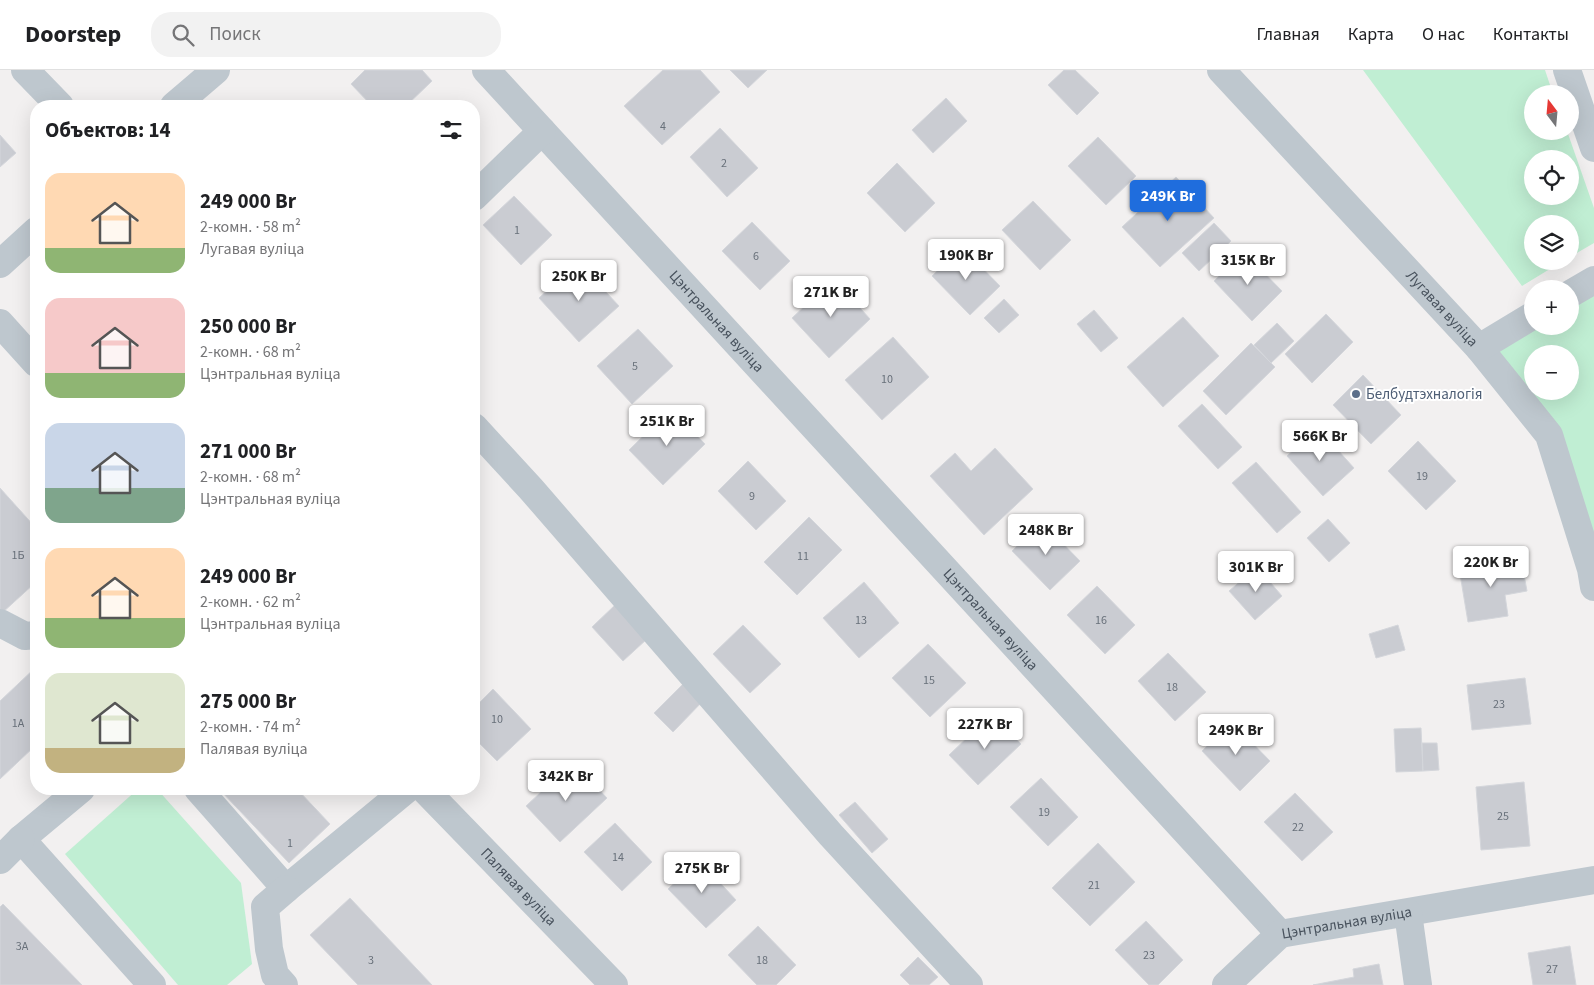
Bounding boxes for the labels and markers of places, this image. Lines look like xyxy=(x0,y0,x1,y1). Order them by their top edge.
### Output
pin: 249K Br xyxy=(1122,180,1214,222)
pin: 190K Br xyxy=(920,238,1012,281)
pin: 315K Br xyxy=(1202,244,1294,286)
pin: 250K Br xyxy=(533,260,625,302)
pin: 271K Br xyxy=(785,276,877,318)
place label: Белбудтэхналогія xyxy=(1366,384,1483,405)
marker: Белбудтэхналогія xyxy=(1350,388,1362,400)
pin: 251K Br xyxy=(621,404,713,447)
pin: 566K Br xyxy=(1274,420,1366,462)
pin: 248K Br xyxy=(1000,514,1092,556)
pin: 220K Br xyxy=(1445,546,1537,588)
pin: 301K Br xyxy=(1210,550,1302,593)
pin: 227K Br xyxy=(939,708,1031,750)
pin: 249K Br xyxy=(1190,714,1282,756)
pin: 342K Br xyxy=(520,760,612,802)
pin: 275K Br xyxy=(656,852,748,894)

